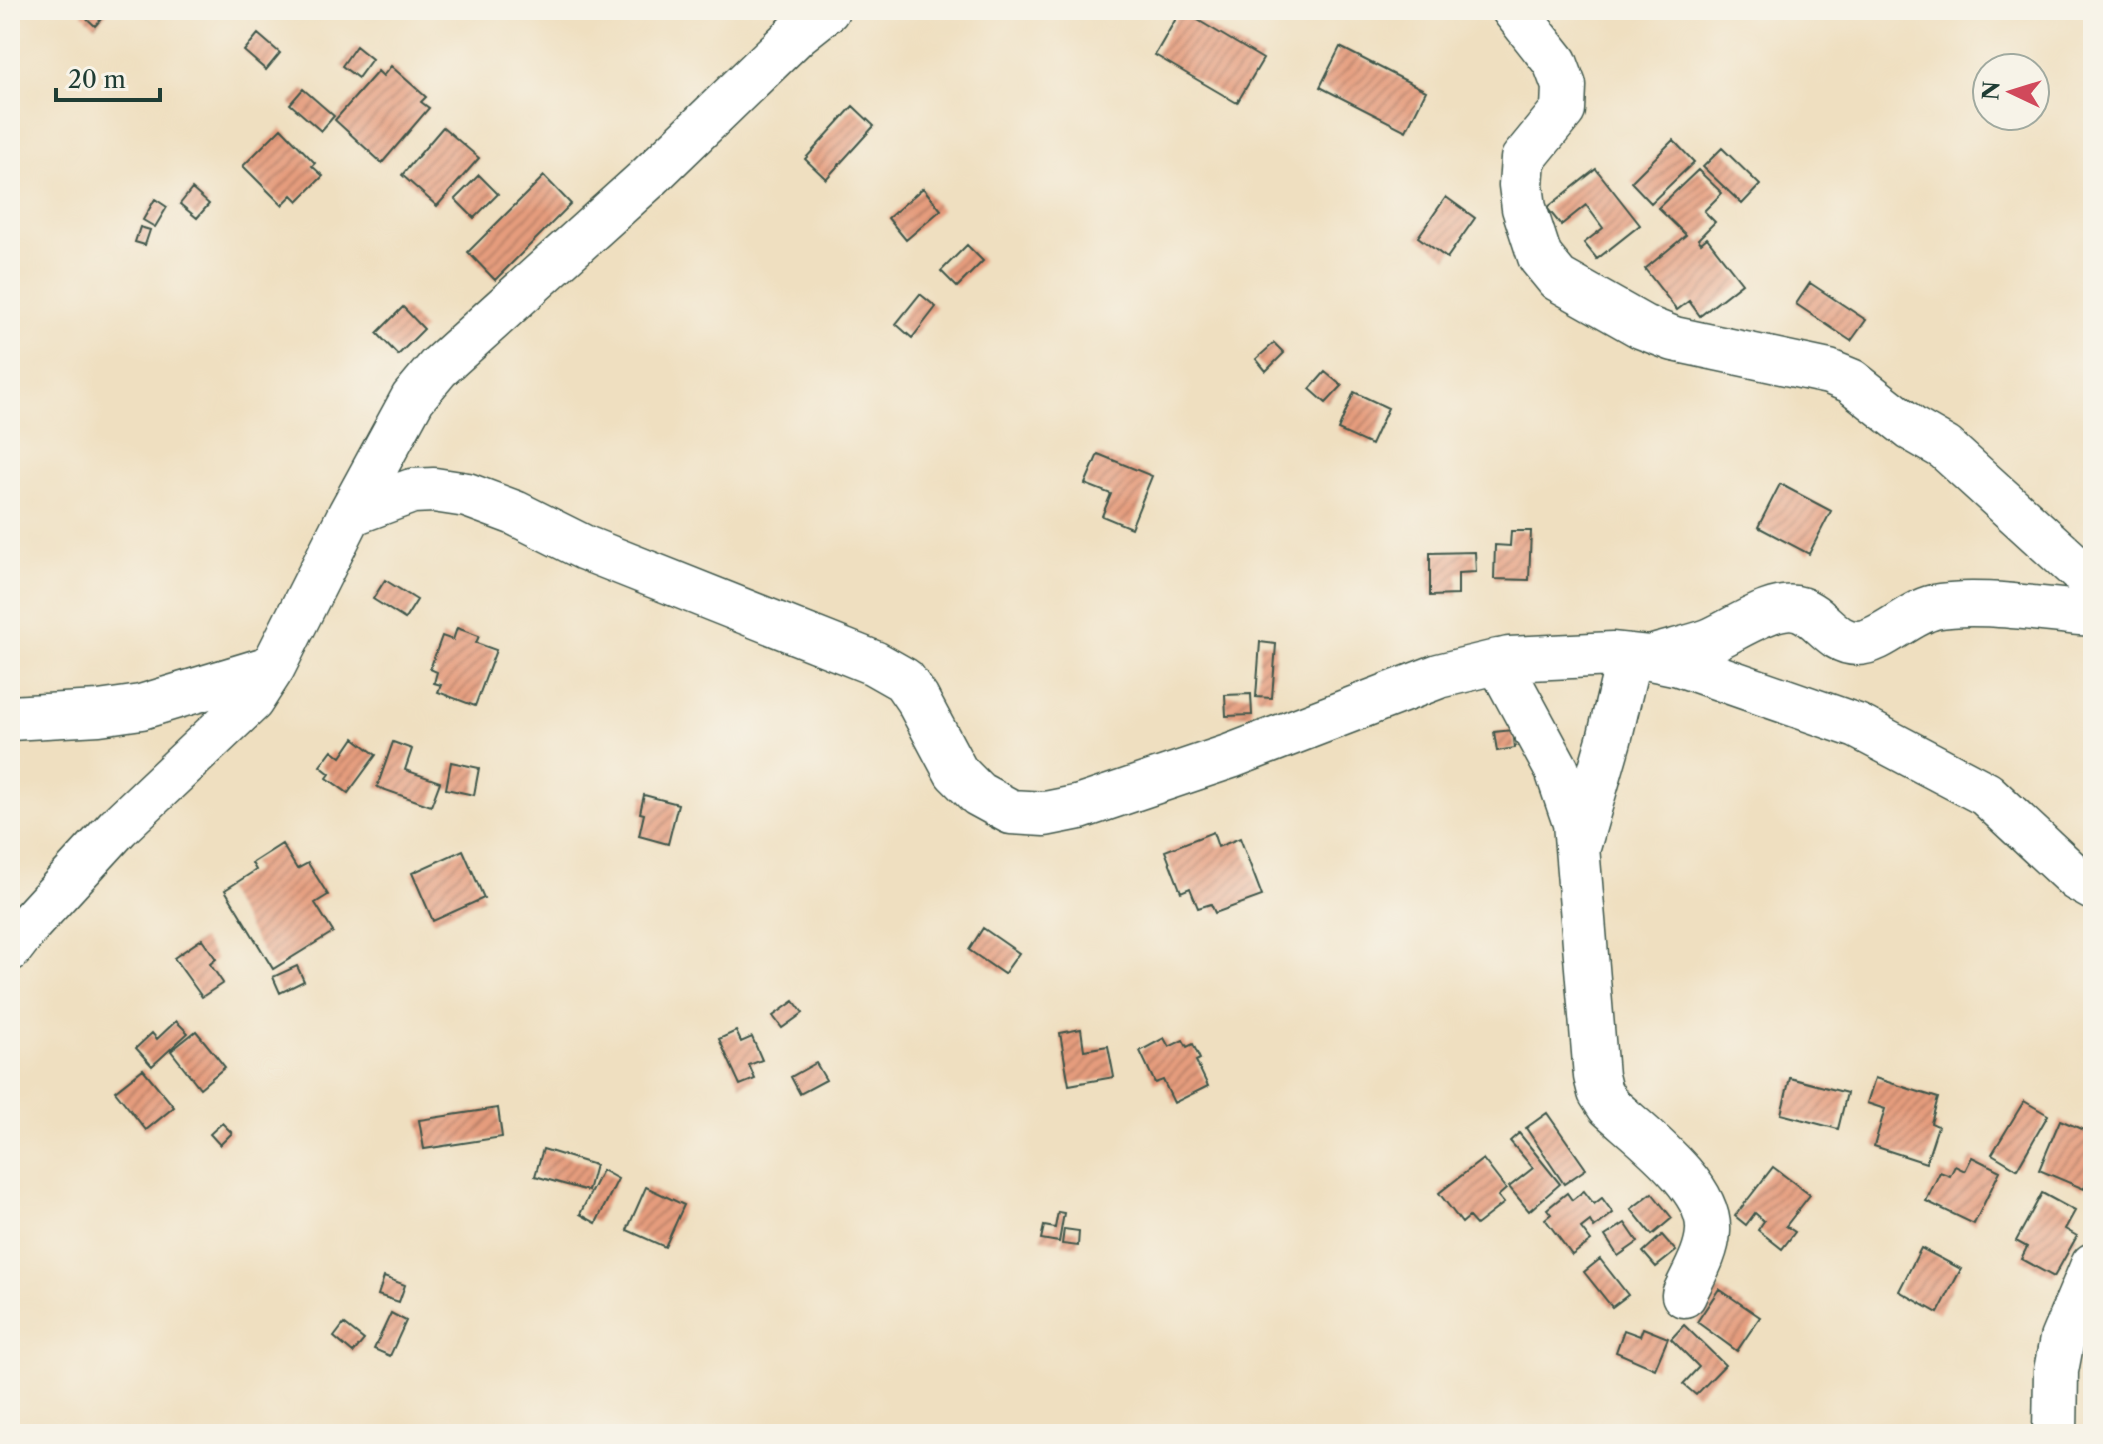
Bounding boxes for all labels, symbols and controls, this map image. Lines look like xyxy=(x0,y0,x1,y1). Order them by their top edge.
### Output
scale bar xyxy=(56,52,160,102)
north arrow xyxy=(1971,52,2051,132)
text: 20 m xyxy=(68,65,126,94)
text: N xyxy=(1977,80,2006,101)

